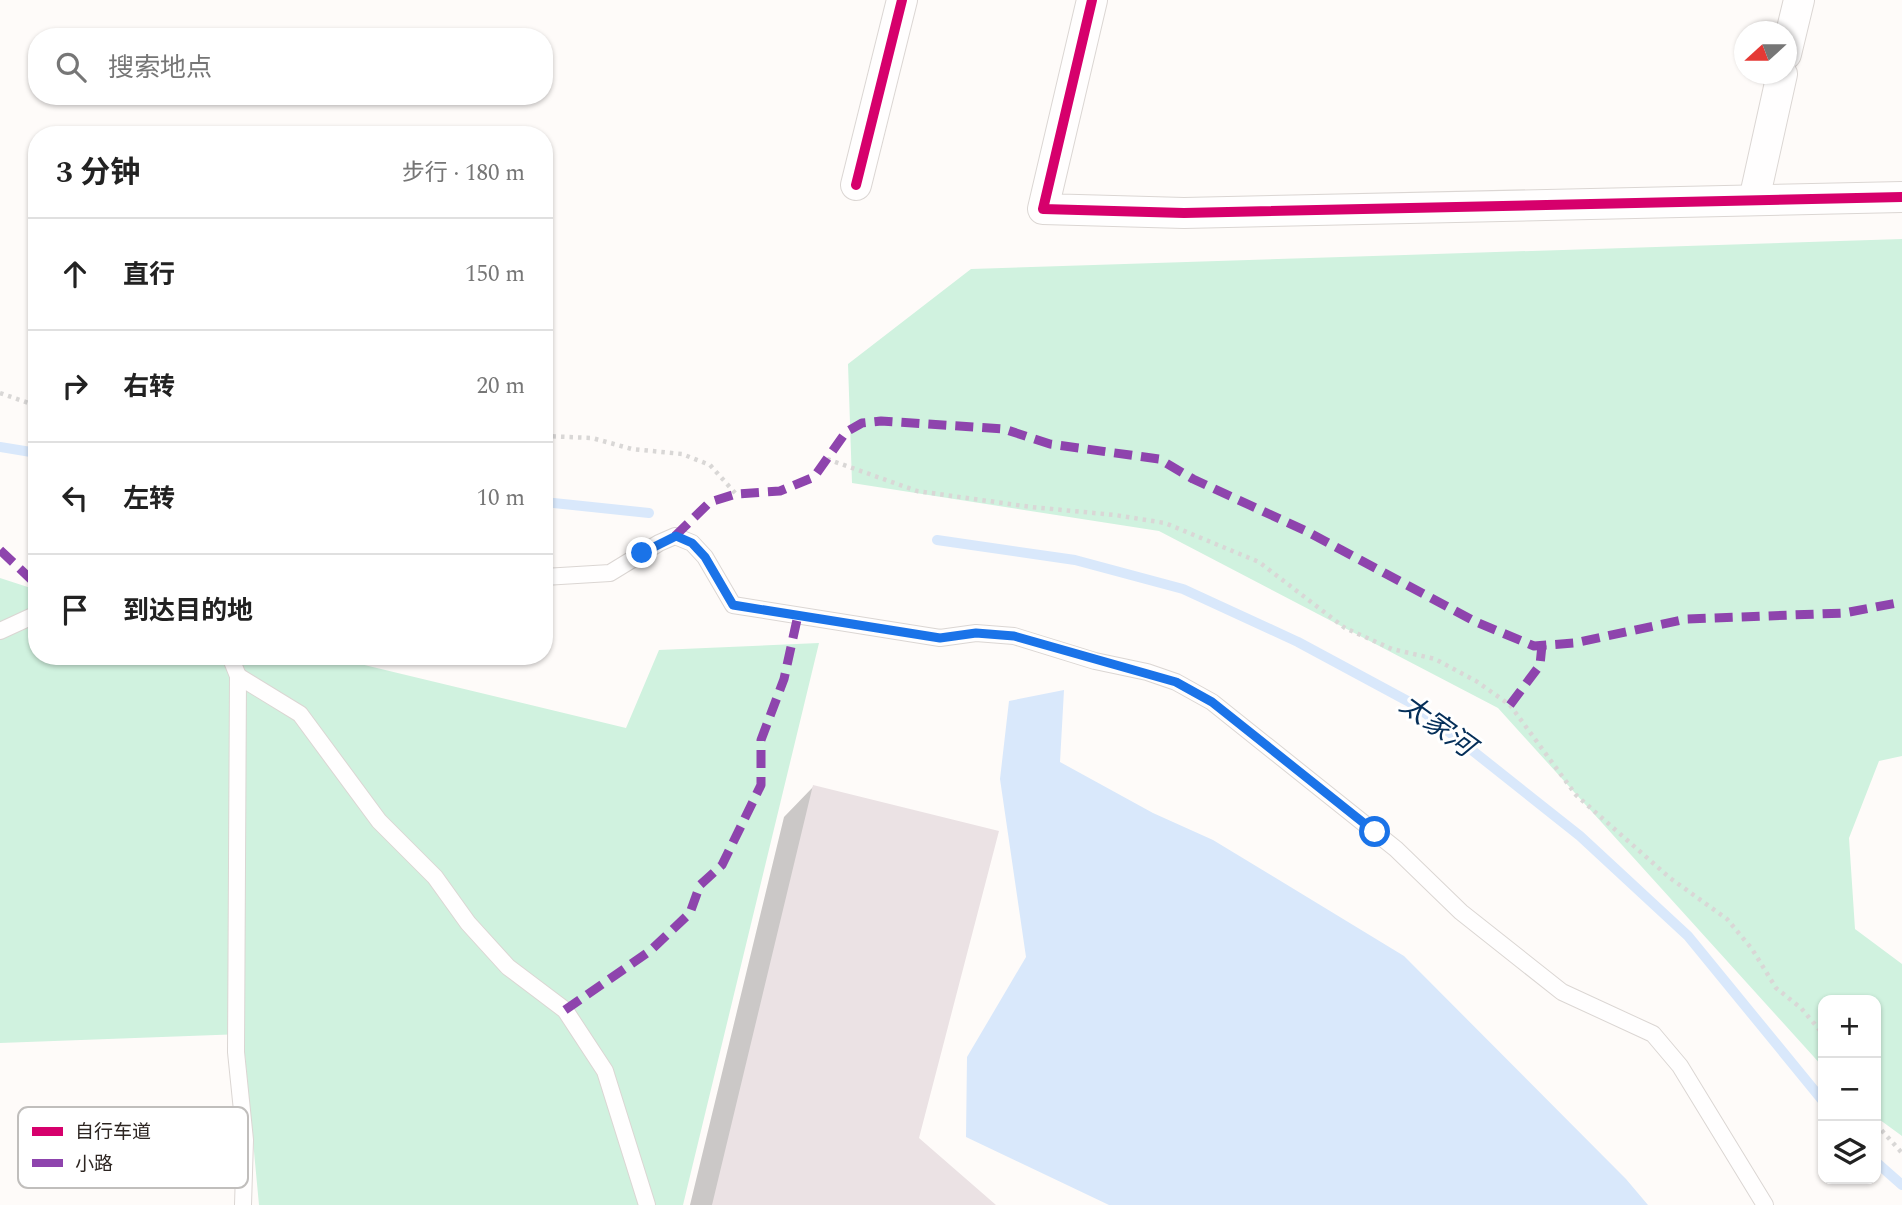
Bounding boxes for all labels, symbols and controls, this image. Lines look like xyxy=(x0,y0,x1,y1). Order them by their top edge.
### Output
north arrow xyxy=(1734,21,1797,84)
search box xyxy=(28,28,553,105)
icon: search xyxy=(52,48,90,86)
text: 搜索地点 xyxy=(108,48,212,88)
text: 3 分钟 xyxy=(56,150,140,196)
text: 步行 · 180 m xyxy=(402,156,525,191)
icon: ahead xyxy=(56,255,94,293)
text: 直行 xyxy=(123,255,175,295)
text: 150 m xyxy=(465,257,525,292)
icon: right xyxy=(56,367,94,405)
text: 右转 xyxy=(123,367,175,407)
text: 20 m xyxy=(476,369,525,404)
icon: left xyxy=(56,479,94,517)
text: 左转 xyxy=(123,479,175,519)
text: 10 m xyxy=(476,481,525,516)
route end xyxy=(626,537,657,568)
icon: arrive xyxy=(56,591,94,629)
text: 到达目的地 xyxy=(123,591,253,631)
water label: 太家河 xyxy=(1390,684,1488,771)
route start xyxy=(1359,816,1390,847)
map controls xyxy=(1818,995,1881,1184)
button: + xyxy=(1818,995,1881,1058)
button: − xyxy=(1818,1058,1881,1121)
legend xyxy=(18,1107,248,1188)
text: 自行车道 xyxy=(75,1118,151,1147)
button: layers xyxy=(1818,1121,1881,1184)
text: 小路 xyxy=(75,1150,113,1179)

